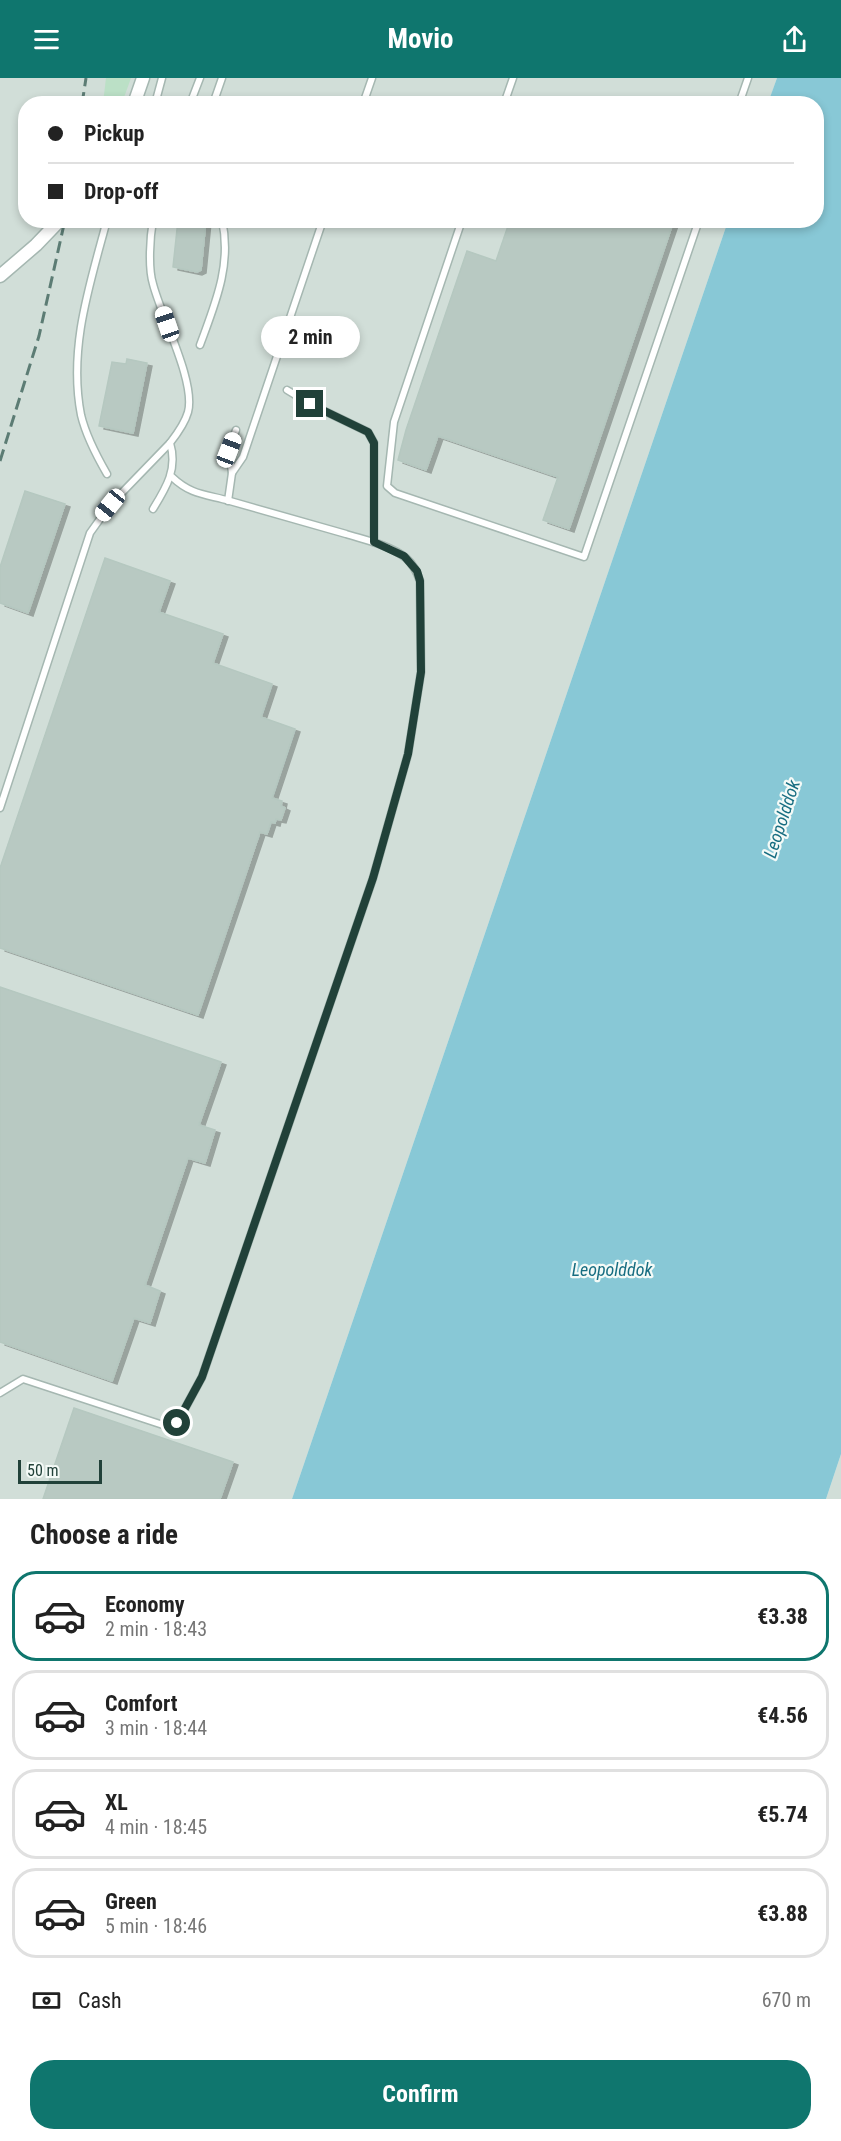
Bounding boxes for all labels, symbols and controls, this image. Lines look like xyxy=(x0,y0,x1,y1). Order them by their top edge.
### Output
icon: menu xyxy=(30,23,63,56)
text: Movio xyxy=(387,23,454,55)
icon: share xyxy=(778,23,811,56)
text: Pickup xyxy=(84,121,144,146)
text: Drop-off xyxy=(84,179,158,204)
car xyxy=(153,304,181,344)
callout: 2 min xyxy=(260,317,360,359)
text: 2 min xyxy=(288,325,333,349)
route end xyxy=(296,390,323,417)
car xyxy=(214,430,244,470)
car xyxy=(92,485,128,525)
water label: Leopolddok xyxy=(759,776,804,860)
water label: Leopolddok xyxy=(572,1259,653,1280)
route start xyxy=(163,1409,190,1436)
scale bar xyxy=(18,1457,102,1484)
text: 50 m xyxy=(27,1461,59,1480)
text: Choose a ride xyxy=(30,1519,178,1551)
icon: car xyxy=(33,1589,87,1643)
text: Economy xyxy=(105,1592,185,1617)
text: €3.38 xyxy=(757,1604,808,1629)
text: 2 min · 18:43 xyxy=(105,1617,207,1641)
icon: car xyxy=(33,1688,87,1742)
text: Comfort xyxy=(105,1691,178,1716)
text: €4.56 xyxy=(757,1703,808,1728)
text: 3 min · 18:44 xyxy=(105,1716,207,1740)
icon: car xyxy=(33,1787,87,1841)
text: XL xyxy=(105,1790,128,1815)
text: €5.74 xyxy=(757,1802,808,1827)
text: 4 min · 18:45 xyxy=(105,1815,207,1839)
icon: car xyxy=(33,1886,87,1940)
text: Green xyxy=(105,1889,157,1914)
text: €3.88 xyxy=(757,1901,808,1926)
text: 5 min · 18:46 xyxy=(105,1914,207,1938)
icon: cash xyxy=(30,1984,63,2017)
text: Cash xyxy=(78,1988,122,2013)
text: 670 m xyxy=(762,1988,811,2012)
button: Confirm xyxy=(30,2060,811,2129)

